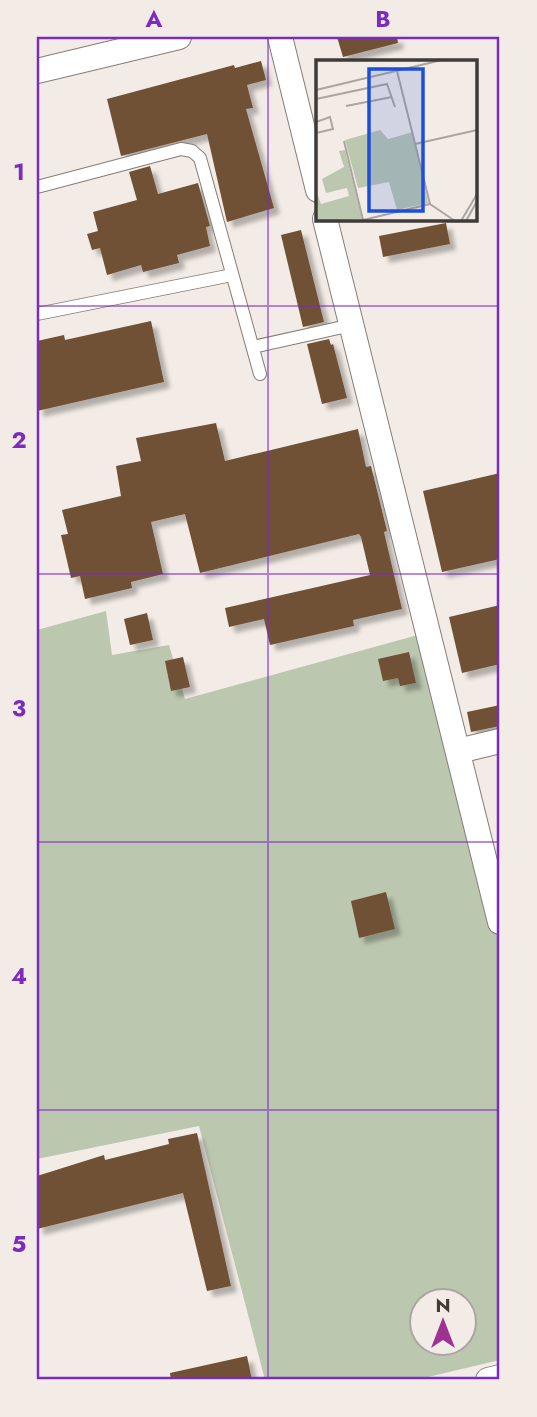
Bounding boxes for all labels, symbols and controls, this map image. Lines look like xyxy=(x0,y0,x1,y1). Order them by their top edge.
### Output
text: A xyxy=(145,2,163,36)
text: B xyxy=(375,2,391,36)
inset map xyxy=(316,60,477,220)
text: 1 xyxy=(13,155,25,189)
text: 2 xyxy=(11,423,27,457)
text: 3 xyxy=(12,691,26,725)
text: 4 xyxy=(11,959,27,993)
text: 5 xyxy=(12,1227,26,1261)
north arrow xyxy=(407,1288,477,1358)
text: N xyxy=(435,1292,451,1319)

